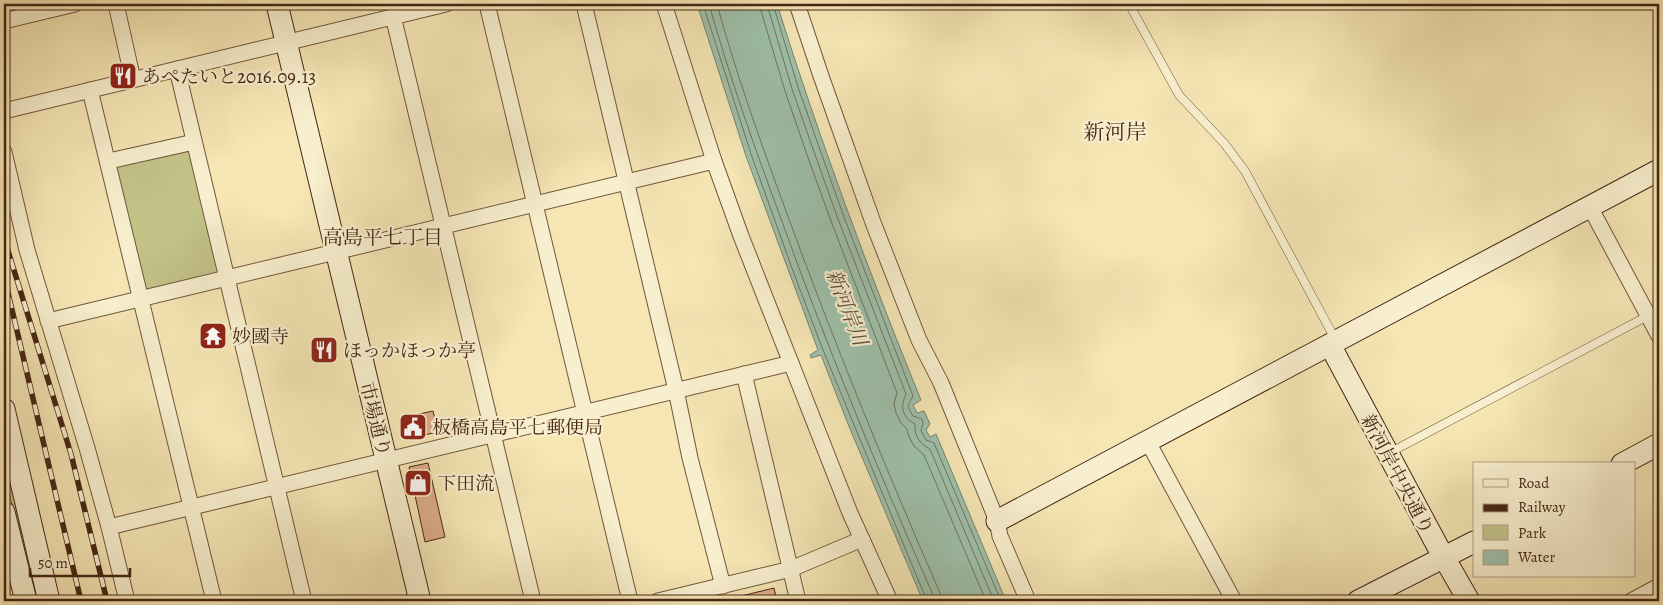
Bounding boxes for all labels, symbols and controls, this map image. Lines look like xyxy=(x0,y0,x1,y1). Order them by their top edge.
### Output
restaurant icon: あぺたいと2016.09.13 xyxy=(108,61,138,91)
place label: あぺたいと2016.09.13 xyxy=(142,64,316,90)
district label: 新河岸 xyxy=(1084,118,1147,146)
district label: 高島平七丁目 xyxy=(323,224,443,251)
water label: 新河岸川 xyxy=(820,265,874,351)
temple icon: 妙國寺 xyxy=(198,321,228,351)
place label: 妙國寺 xyxy=(232,324,289,350)
restaurant icon: ほっかほっか亭 xyxy=(309,335,339,365)
place label: ほっかほっか亭 xyxy=(343,338,476,364)
street label: 市場通り xyxy=(353,379,397,459)
street label: 新河岸中央通り xyxy=(1354,410,1440,539)
public building icon: 板橋高島平七郵便局 xyxy=(398,412,428,442)
place label: 板橋高島平七郵便局 xyxy=(432,415,603,441)
legend xyxy=(1473,462,1636,578)
shop icon: 下田流 xyxy=(403,468,433,498)
place label: 下田流 xyxy=(437,471,494,497)
text: Road xyxy=(1518,473,1550,493)
text: Railway xyxy=(1518,497,1566,517)
text: Park xyxy=(1518,523,1547,543)
scale bar xyxy=(30,545,130,577)
text: Water xyxy=(1517,547,1555,567)
text: 50 m xyxy=(38,553,68,573)

